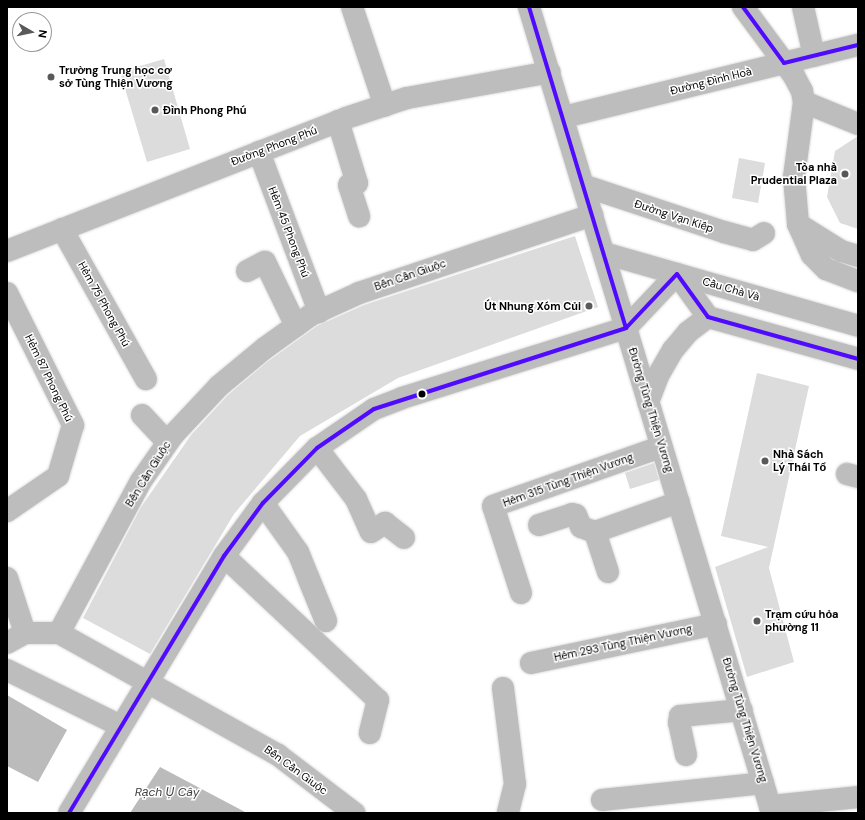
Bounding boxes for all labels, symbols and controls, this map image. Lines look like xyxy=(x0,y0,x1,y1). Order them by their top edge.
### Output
north arrow xyxy=(12,12,52,52)
text: N xyxy=(35,29,50,39)
place label: Trường Trung học cơ sở Tùng Thiện Vương xyxy=(59,64,173,90)
street label: Đường Đình Hoà xyxy=(669,64,753,98)
marker: Trường Trung học cơ sở Tùng Thiện Vương xyxy=(46,72,56,82)
place label: Đình Phong Phú xyxy=(163,103,247,117)
marker: Đình Phong Phú xyxy=(150,105,160,115)
street label: Đường Phong Phú xyxy=(229,123,319,169)
place label: Tòa nhà Prudential Plaza xyxy=(751,161,837,187)
marker: Tòa nhà Prudential Plaza xyxy=(840,169,850,179)
street label: Hẻm 45 Phong Phú xyxy=(266,185,312,279)
street label: Đường Vạn Kiếp xyxy=(633,197,715,235)
street label: Bến Cần Giuộc xyxy=(372,257,448,293)
street label: Hẻm 75 Phong Phú xyxy=(75,259,133,349)
street label: Cầu Chà Và xyxy=(701,275,761,303)
place label: Út Nhung Xóm Củi xyxy=(484,299,581,313)
marker: Út Nhung Xóm Củi xyxy=(584,301,594,311)
street label: Hẻm 87 Phong Phú xyxy=(22,332,76,424)
street label: Đường Tùng Thiện Vương xyxy=(626,346,676,474)
unlabelled marker xyxy=(417,389,427,399)
street label: Bến Cần Giuộc xyxy=(123,439,173,509)
place label: Nhà Sách Lý Thái Tổ xyxy=(773,448,826,474)
street label: Hẻm 315 Tùng Thiện Vương xyxy=(501,450,635,510)
marker: Nhà Sách Lý Thái Tổ xyxy=(760,456,770,466)
place label: Trạm cứu hỏa phường 11 xyxy=(765,608,839,634)
marker: Trạm cứu hỏa phường 11 xyxy=(752,616,762,626)
street label: Hẻm 293 Tùng Thiện Vương xyxy=(553,622,693,664)
street label: Đường Tùng Thiện Vương xyxy=(720,656,770,784)
street label: Bến Cần Giuộc xyxy=(262,743,330,797)
water label: Rạch Ụ Cây xyxy=(135,786,199,800)

